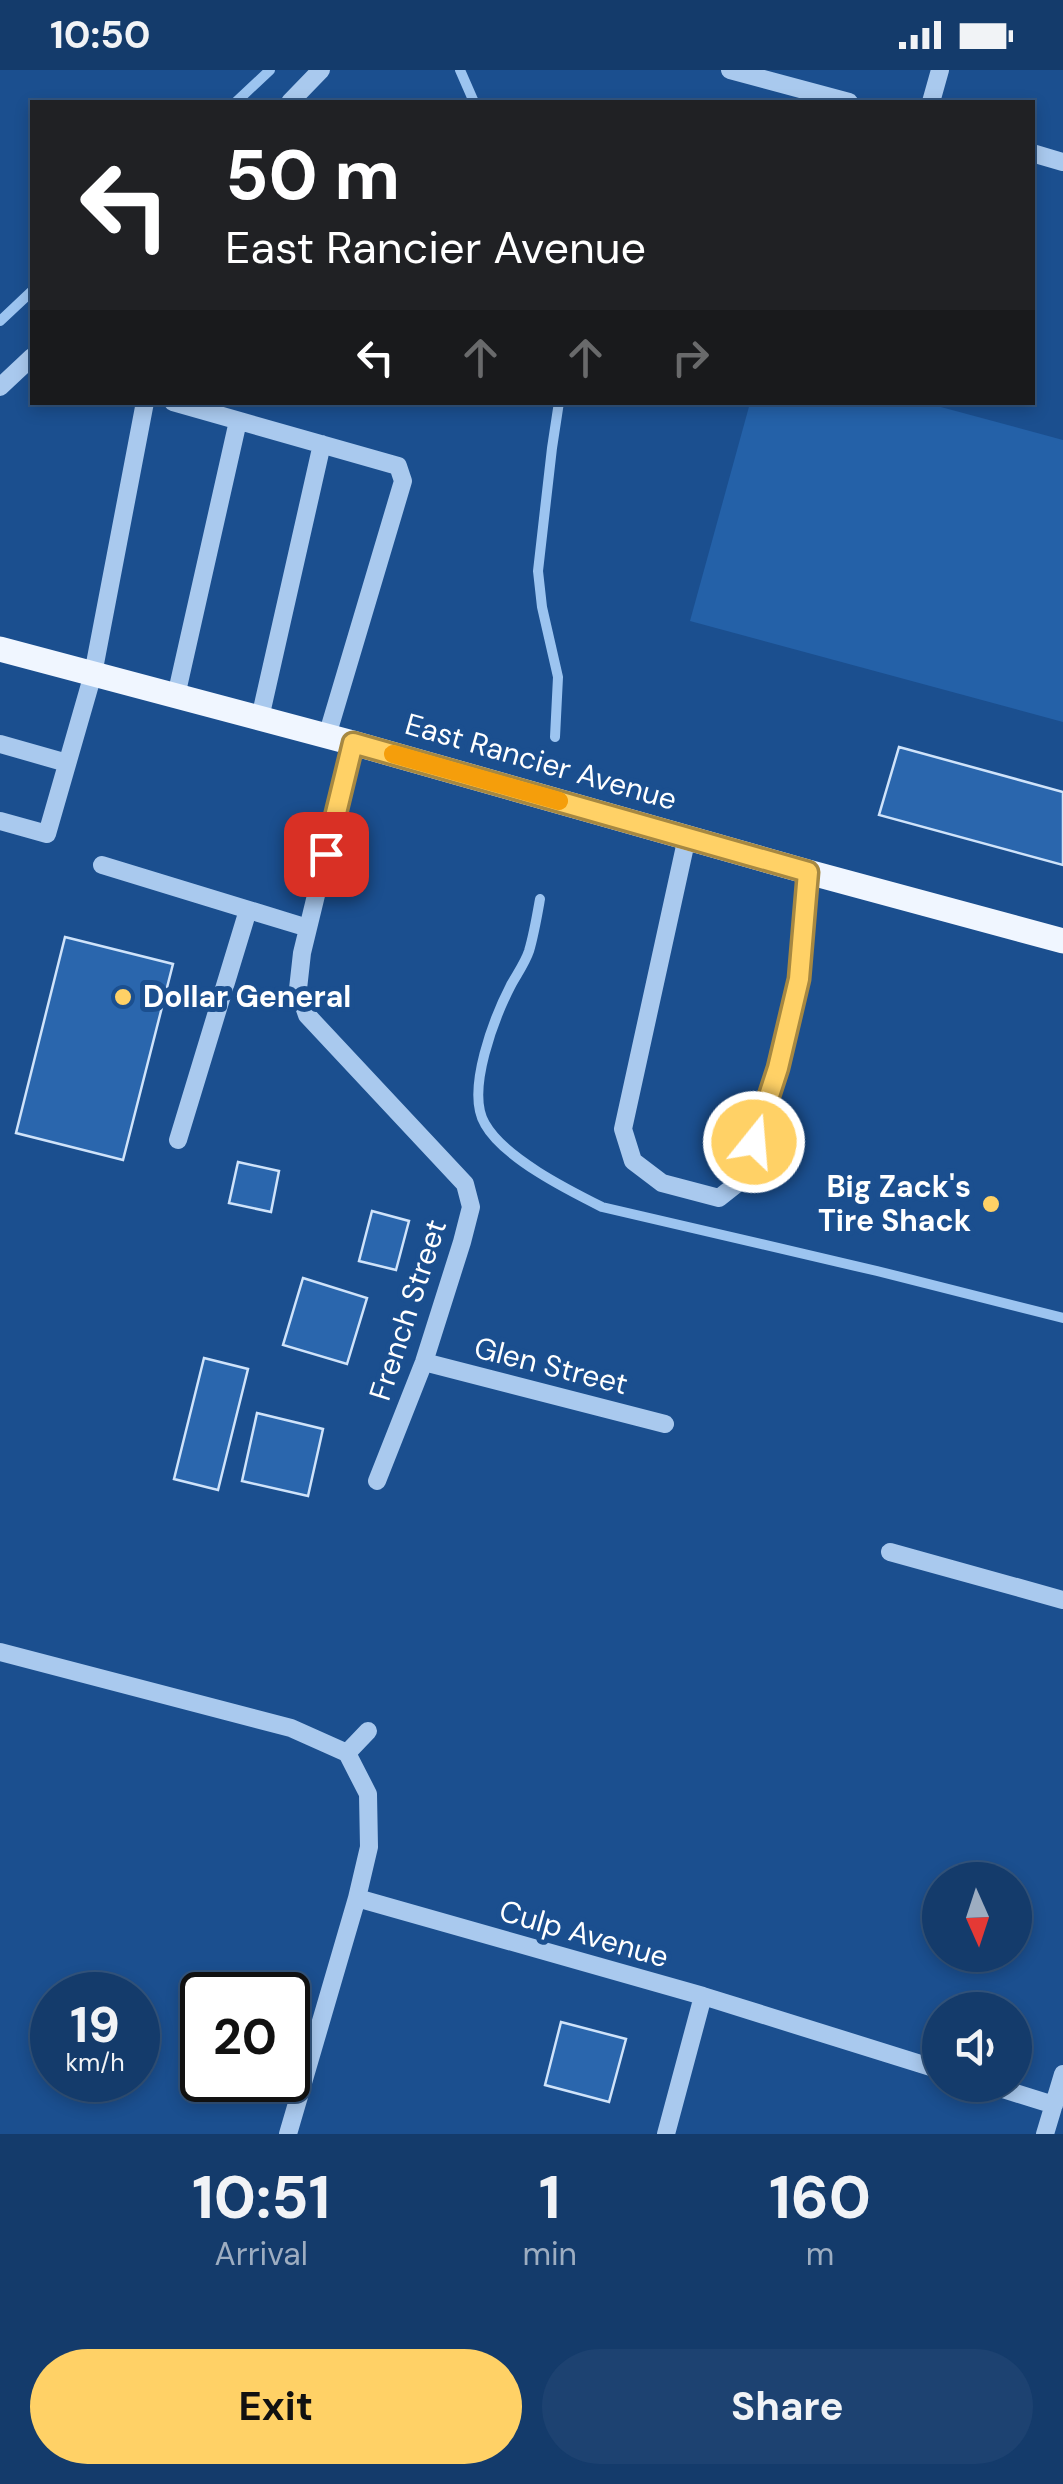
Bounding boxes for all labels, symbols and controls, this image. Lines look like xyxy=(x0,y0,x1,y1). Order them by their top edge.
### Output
text: 10:50 xyxy=(50,10,151,60)
text: 50 m xyxy=(225,130,400,221)
icon: left xyxy=(60,140,190,270)
text: East Rancier Avenue xyxy=(225,218,646,277)
icon: left xyxy=(348,330,403,385)
icon: ahead xyxy=(453,330,508,385)
icon: ahead xyxy=(558,330,613,385)
icon: right xyxy=(663,330,718,385)
street label: East Rancier Avenue xyxy=(401,704,681,819)
pin xyxy=(284,812,369,897)
icon: arrive xyxy=(299,827,354,882)
place label: Dollar General xyxy=(143,977,351,1016)
marker: Dollar General xyxy=(112,986,134,1008)
position arrow xyxy=(702,1090,806,1194)
place label: Big Zack's Tire Shack xyxy=(818,1167,971,1240)
marker: Big Zack's Tire Shack xyxy=(980,1193,1002,1215)
street label: French Street xyxy=(360,1214,455,1405)
street label: Glen Street xyxy=(470,1328,632,1403)
north arrow xyxy=(922,1862,1032,1972)
map controls xyxy=(922,1862,1032,2102)
street label: Culp Avenue xyxy=(495,1891,673,1976)
speed limit sign: 20 xyxy=(180,1972,310,2102)
text: 19 xyxy=(70,1992,120,2058)
button: sound xyxy=(922,1992,1032,2102)
text: km/h xyxy=(65,2046,125,2079)
text: 10:51 xyxy=(192,2158,330,2237)
text: 1 xyxy=(539,2158,561,2237)
text: 160 xyxy=(769,2158,871,2237)
text: Arrival xyxy=(215,2233,308,2275)
text: min xyxy=(522,2233,577,2275)
text: m xyxy=(806,2233,834,2275)
button: Exit xyxy=(30,2349,522,2464)
button: Share xyxy=(542,2349,1033,2464)

